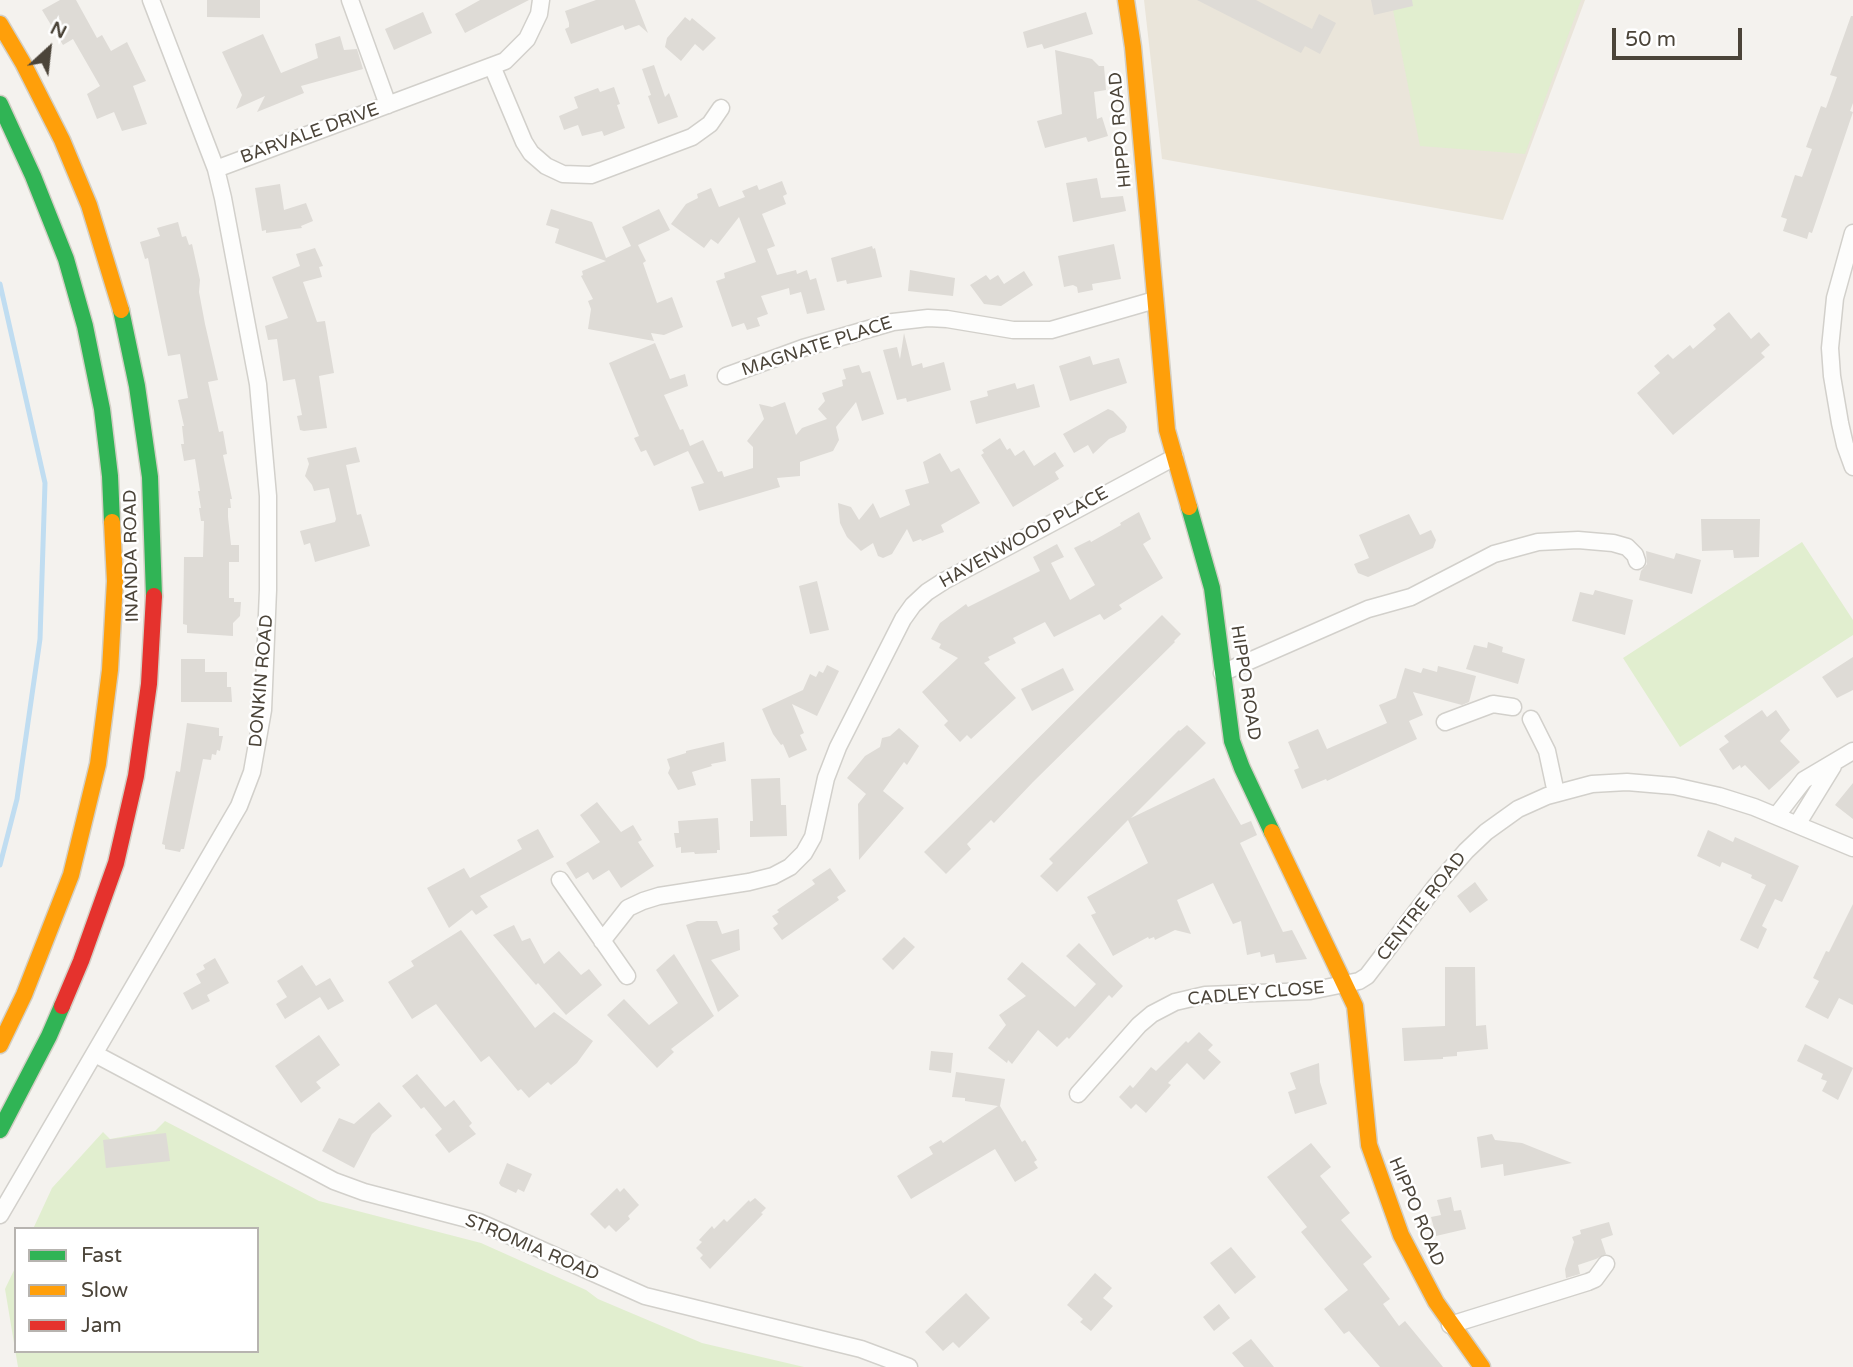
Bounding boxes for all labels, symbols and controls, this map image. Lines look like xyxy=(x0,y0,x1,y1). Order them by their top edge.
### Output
north arrow xyxy=(14,14,84,84)
scale bar xyxy=(1615,14,1744,58)
text: N xyxy=(47,17,70,44)
text: 50 m xyxy=(1625,27,1676,52)
street label: HIPPO ROAD xyxy=(1105,71,1137,189)
street label: BARVALE DRIVE xyxy=(238,99,382,169)
street label: MAGNATE PLACE xyxy=(739,312,895,382)
street label: HAVENWOOD PLACE xyxy=(936,483,1112,593)
street label: INANDA ROAD xyxy=(120,489,144,623)
street label: DONKIN ROAD xyxy=(245,614,279,748)
street label: HIPPO ROAD xyxy=(1225,624,1265,742)
street label: CENTRE ROAD xyxy=(1373,848,1471,966)
street label: CADLEY CLOSE xyxy=(1187,977,1325,1011)
street label: HIPPO ROAD xyxy=(1383,1154,1449,1270)
street label: STROMIA ROAD xyxy=(462,1210,602,1286)
legend xyxy=(14,1227,259,1353)
text: Fast xyxy=(81,1243,122,1268)
text: Slow xyxy=(81,1278,128,1303)
text: Jam xyxy=(81,1313,122,1338)

